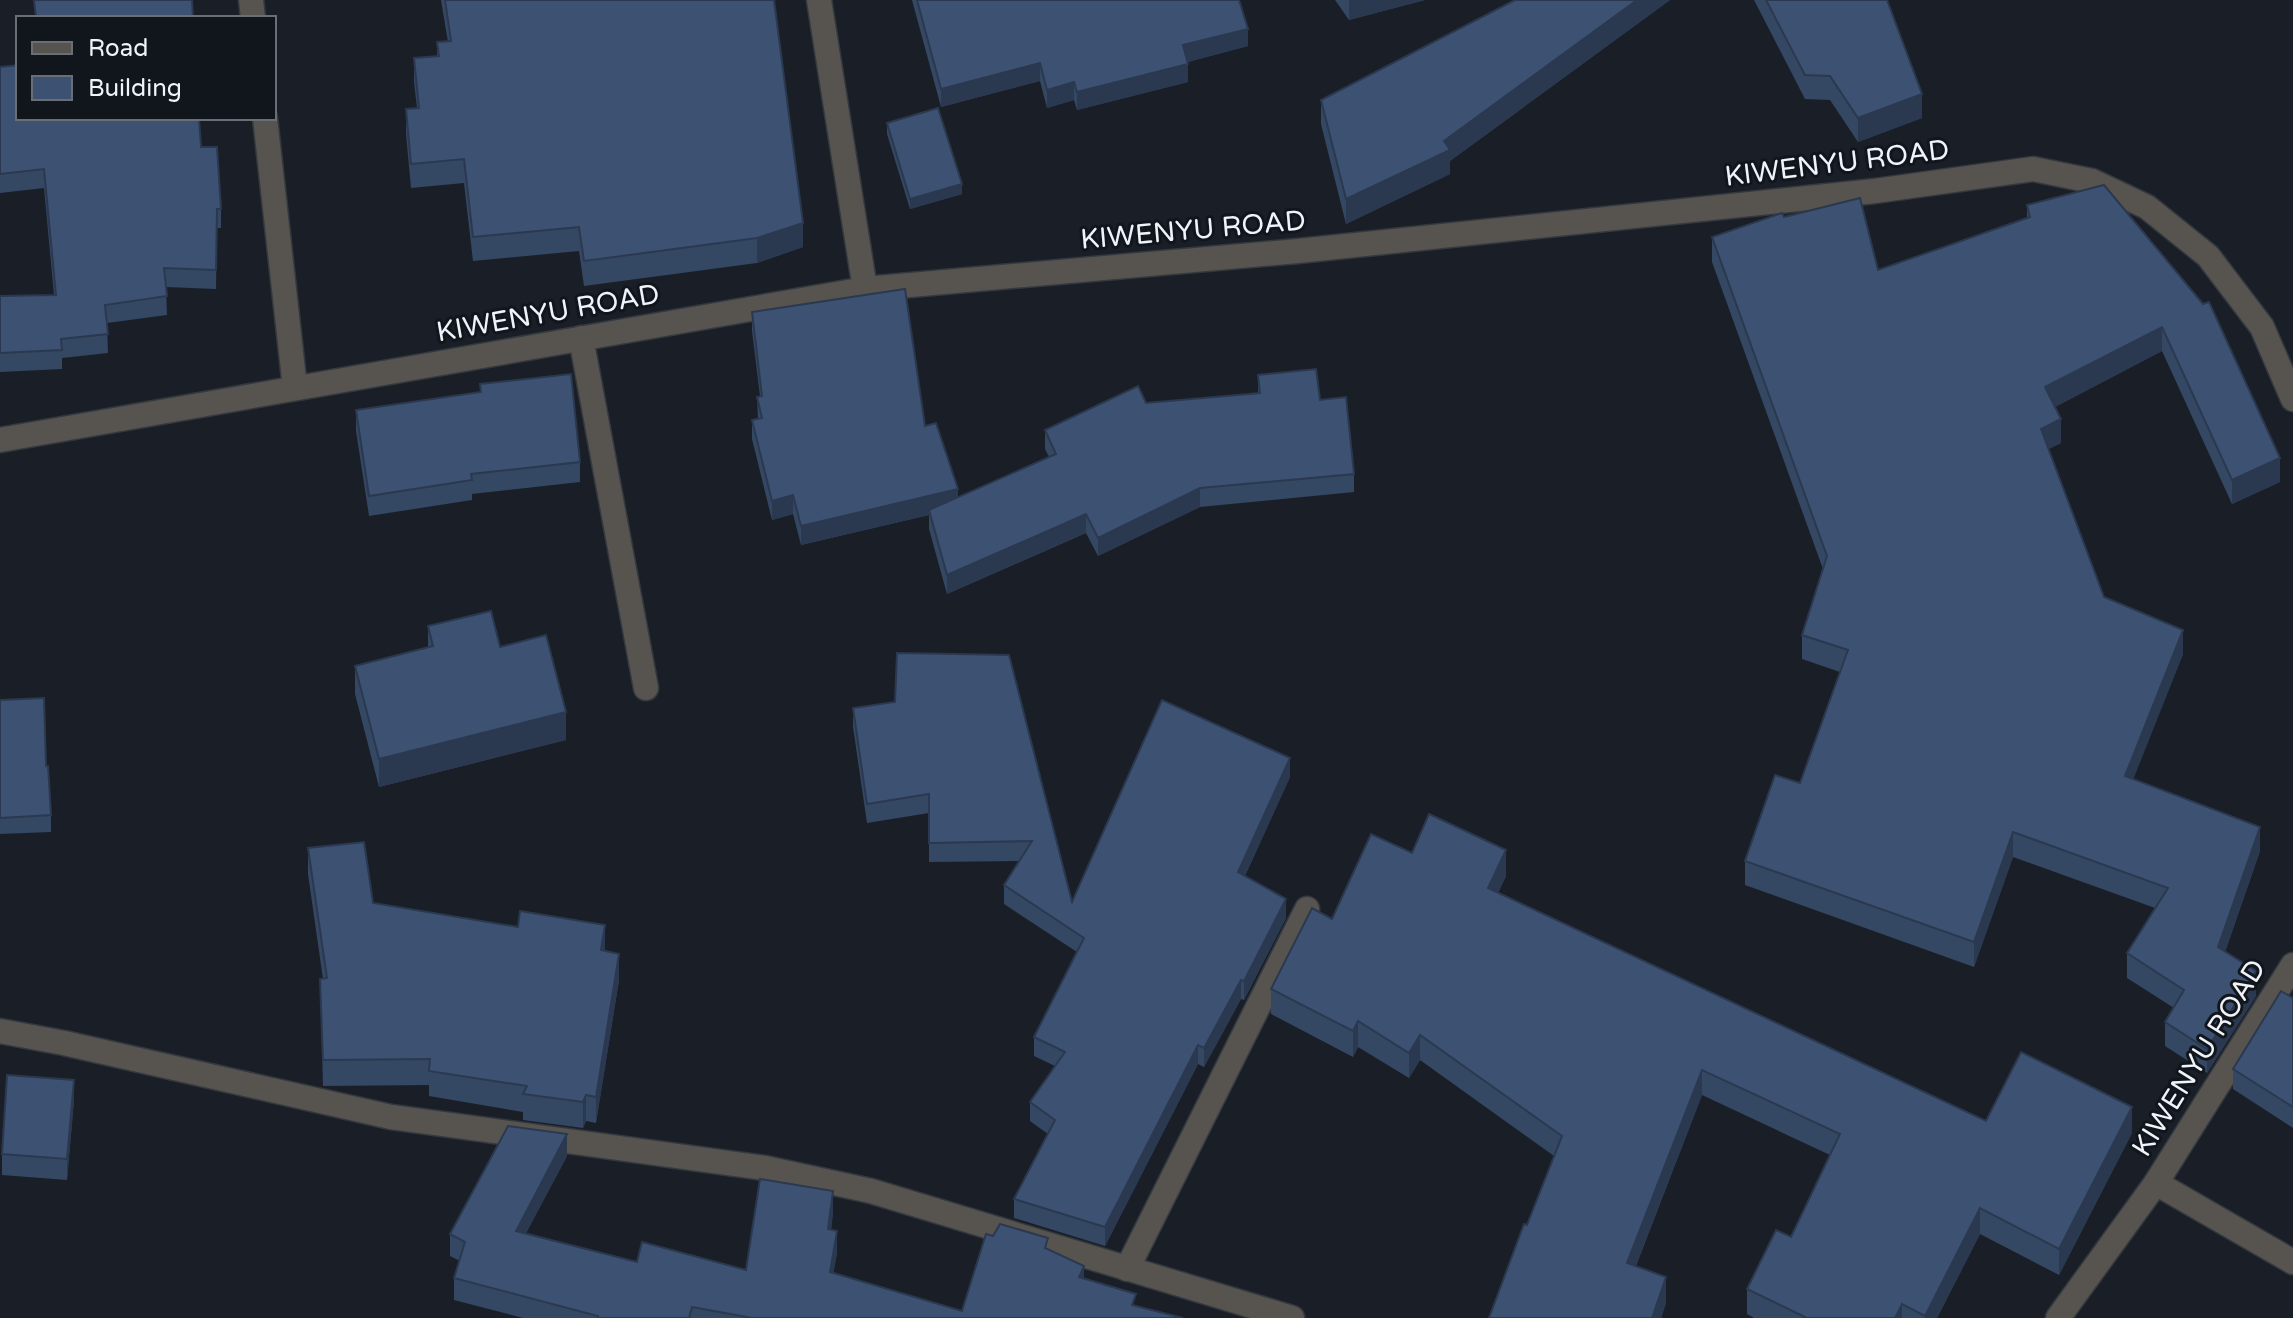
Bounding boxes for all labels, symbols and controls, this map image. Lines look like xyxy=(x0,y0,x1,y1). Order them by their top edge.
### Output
legend xyxy=(16,16,276,120)
text: Road xyxy=(88,34,148,63)
text: Building xyxy=(88,74,182,103)
street label: KIWENYU ROAD xyxy=(1723,132,1951,194)
street label: KIWENYU ROAD xyxy=(1079,203,1307,257)
street label: KIWENYU ROAD xyxy=(434,277,662,349)
street label: KIWENYU ROAD xyxy=(2125,953,2273,1163)

